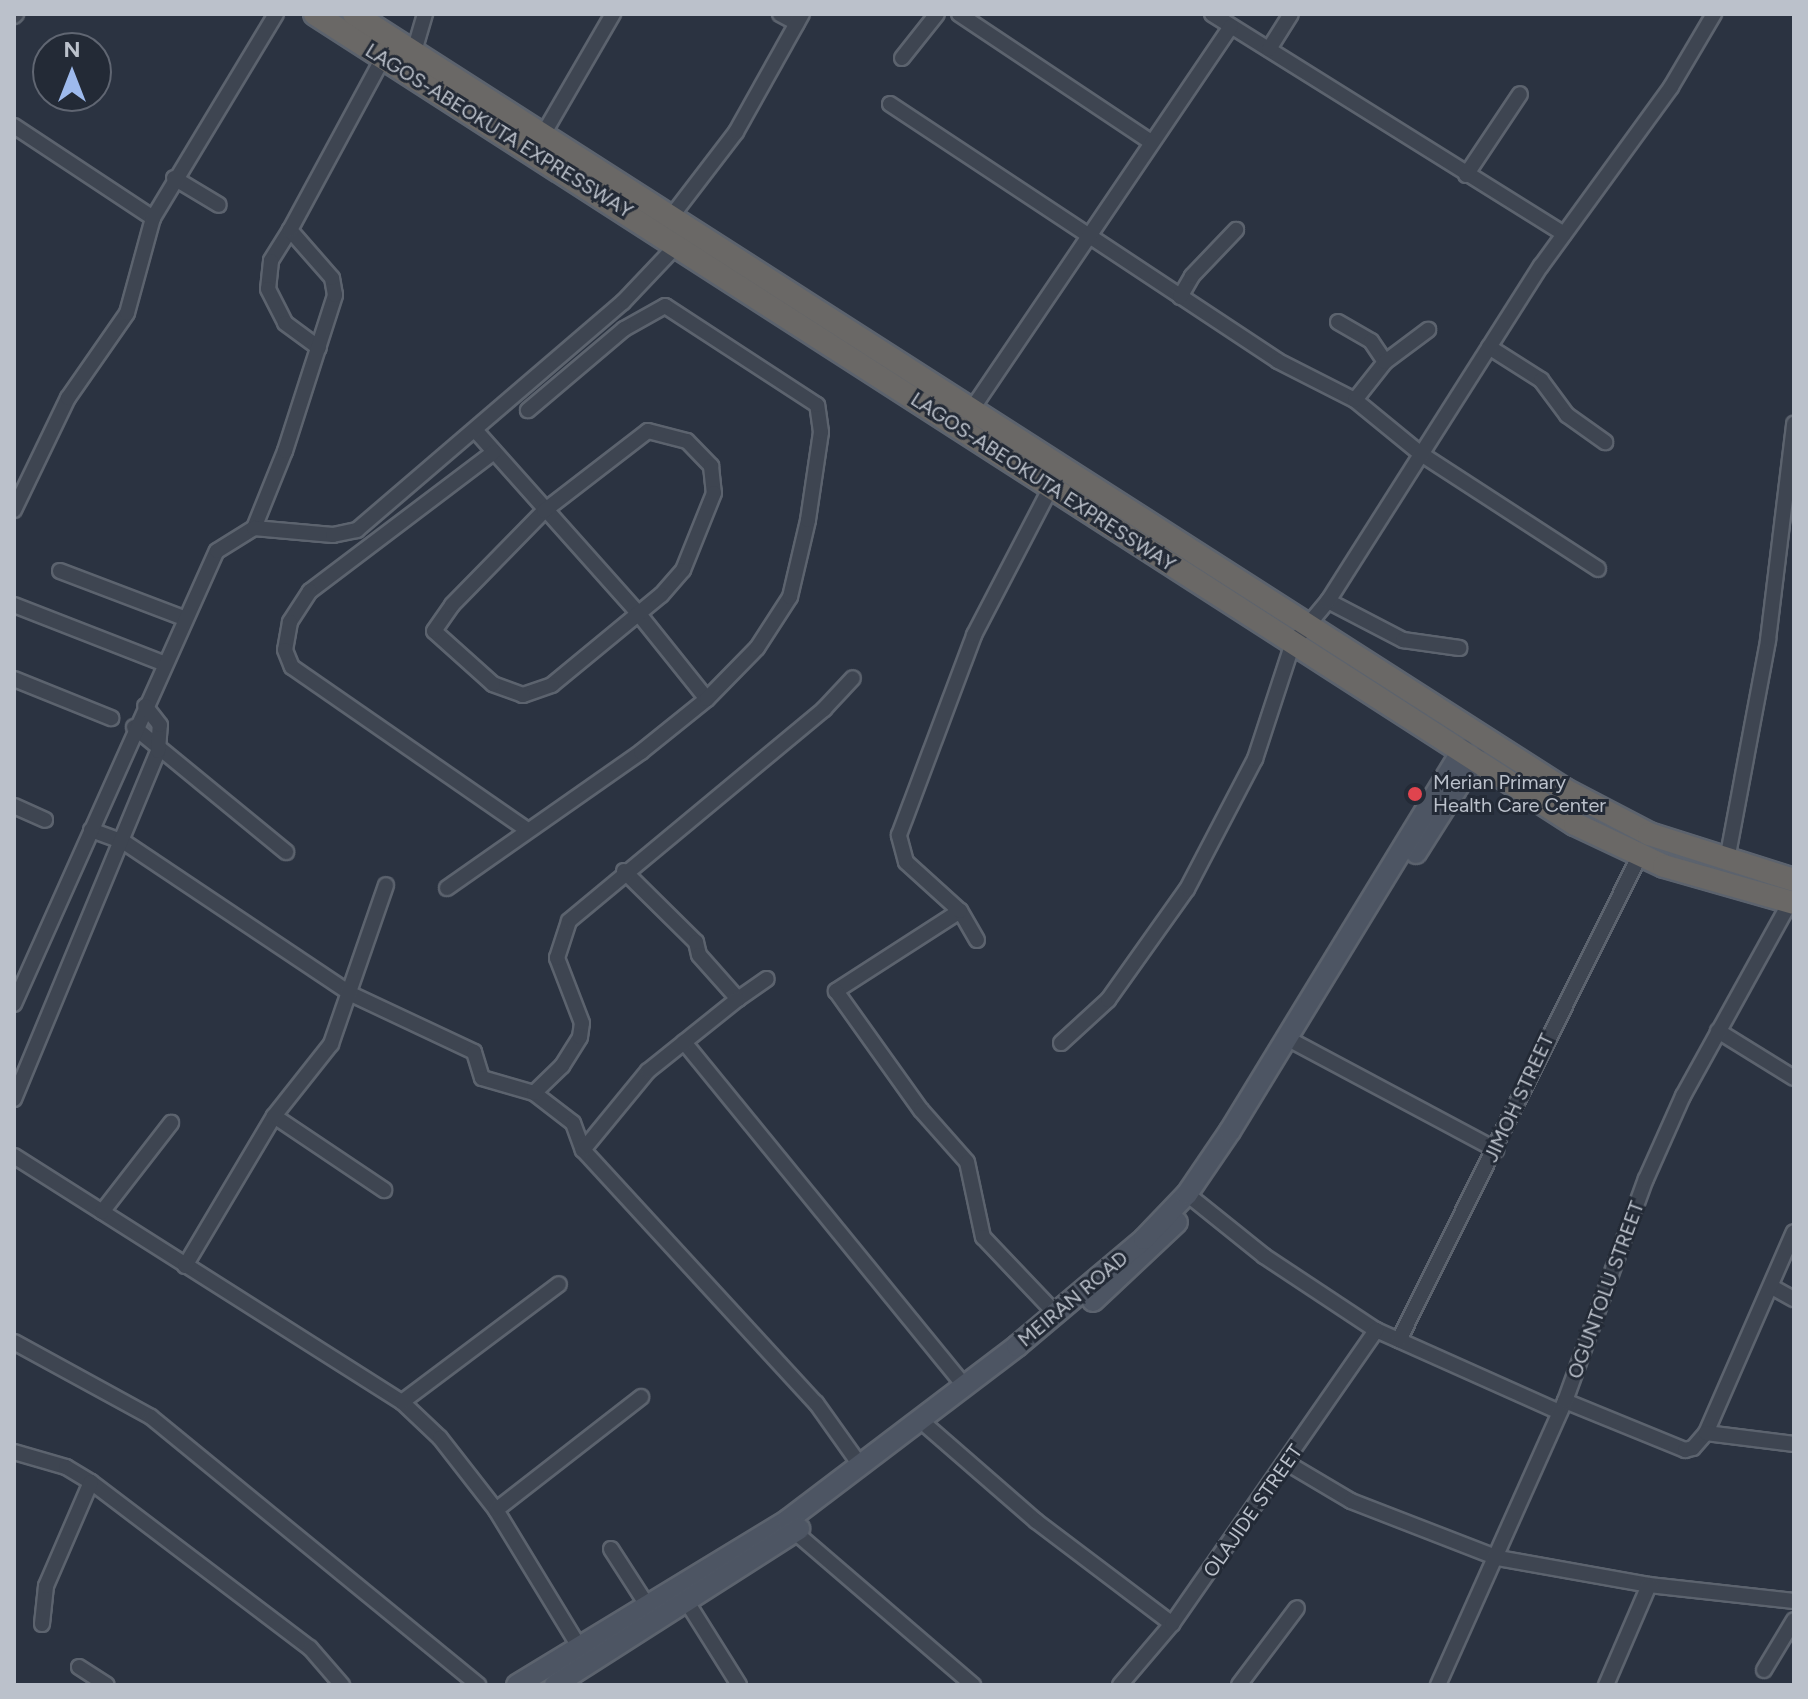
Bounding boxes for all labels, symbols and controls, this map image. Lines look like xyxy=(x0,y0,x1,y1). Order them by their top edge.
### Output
north arrow xyxy=(32,32,112,112)
text: N xyxy=(63,36,81,63)
street label: LAGOS-ABEOKUTA EXPRESSWAY xyxy=(361,38,637,224)
street label: LAGOS-ABEOKUTA EXPRESSWAY xyxy=(906,387,1180,577)
place label: Merian Primary Health Care Center xyxy=(1433,770,1606,817)
marker: Merian Primary Health Care Center xyxy=(1404,783,1426,805)
street label: JIMOH STREET xyxy=(1479,1030,1559,1166)
street label: OGUNTOLU STREET xyxy=(1563,1198,1649,1382)
street label: MEIRAN ROAD xyxy=(1013,1246,1133,1352)
street label: OLAJIDE STREET xyxy=(1198,1440,1308,1582)

